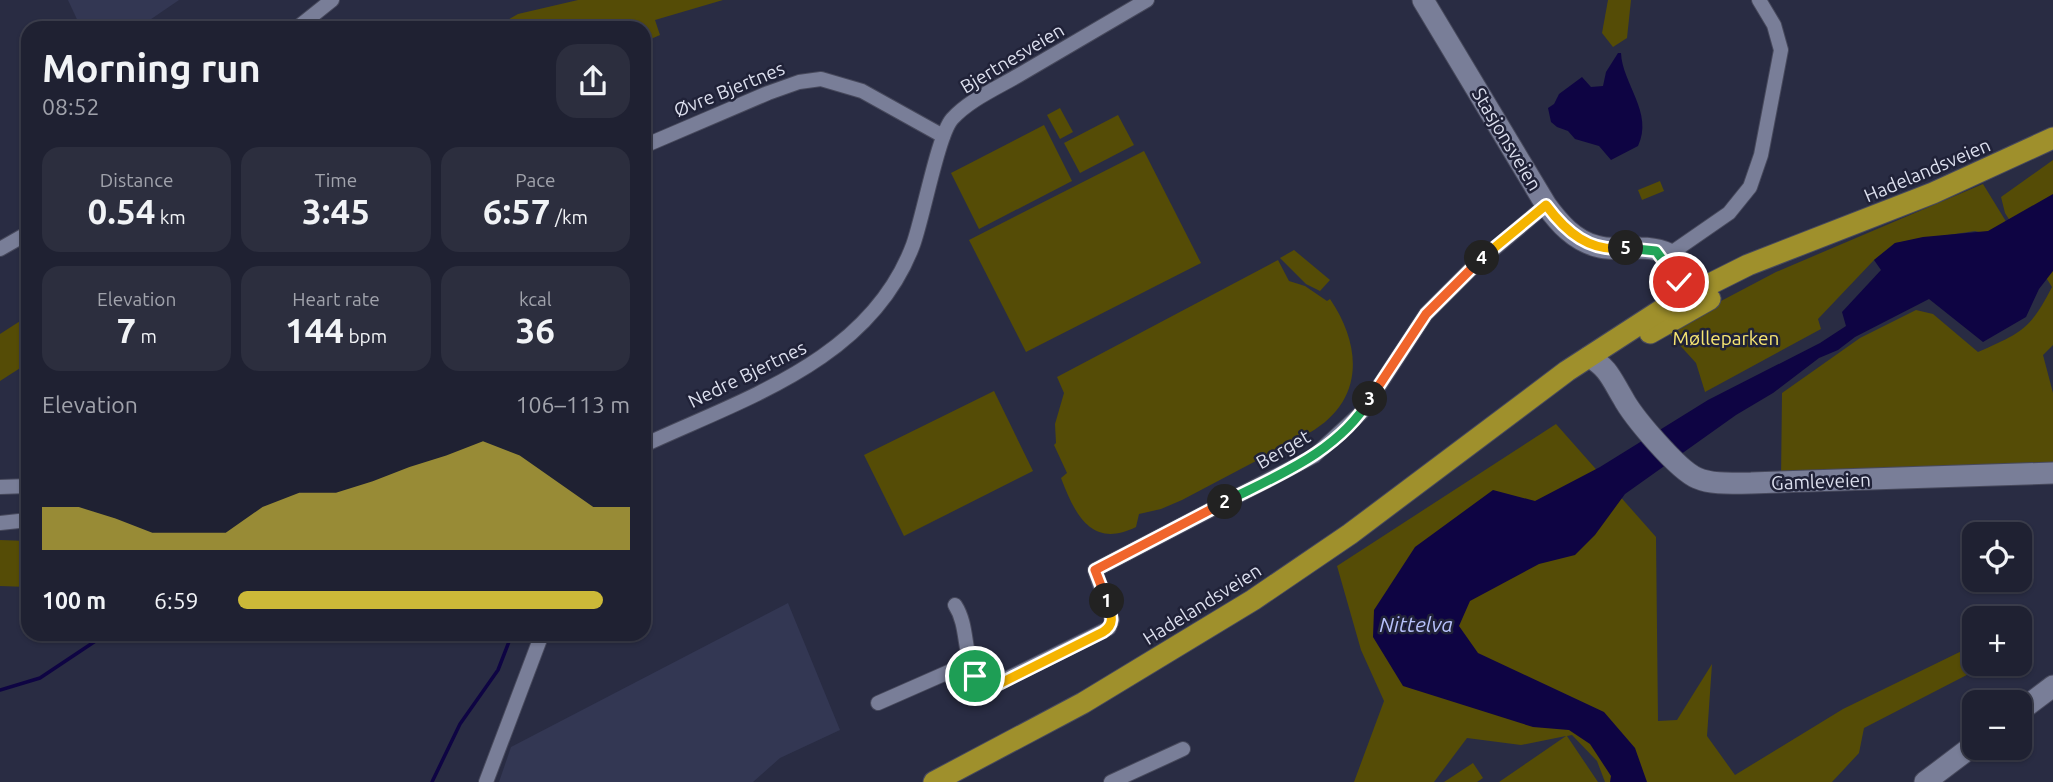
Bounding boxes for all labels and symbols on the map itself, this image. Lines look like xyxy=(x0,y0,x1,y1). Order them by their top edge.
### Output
street label: Bjertnesveien xyxy=(956,18,1068,98)
street label: Øvre Bjertnes xyxy=(670,57,788,121)
street label: Stasjonsveien xyxy=(1468,84,1546,194)
street label: Hadelandsveien xyxy=(1860,133,1994,207)
pin: 5 xyxy=(1608,230,1644,266)
pin: 4 xyxy=(1464,240,1500,276)
pin xyxy=(1649,252,1709,312)
park label: Mølleparken xyxy=(1673,327,1779,349)
street label: Nedre Bjertnes xyxy=(684,336,810,412)
pin: 3 xyxy=(1352,382,1388,416)
street label: Berget xyxy=(1252,425,1314,473)
street label: Gamleveien xyxy=(1771,468,1871,494)
pin: 2 xyxy=(1208,484,1242,520)
street label: Hadelandsveien xyxy=(1139,559,1265,649)
pin: 1 xyxy=(1090,584,1124,618)
water label: Nittelva xyxy=(1379,612,1453,636)
pin xyxy=(945,646,1005,706)

